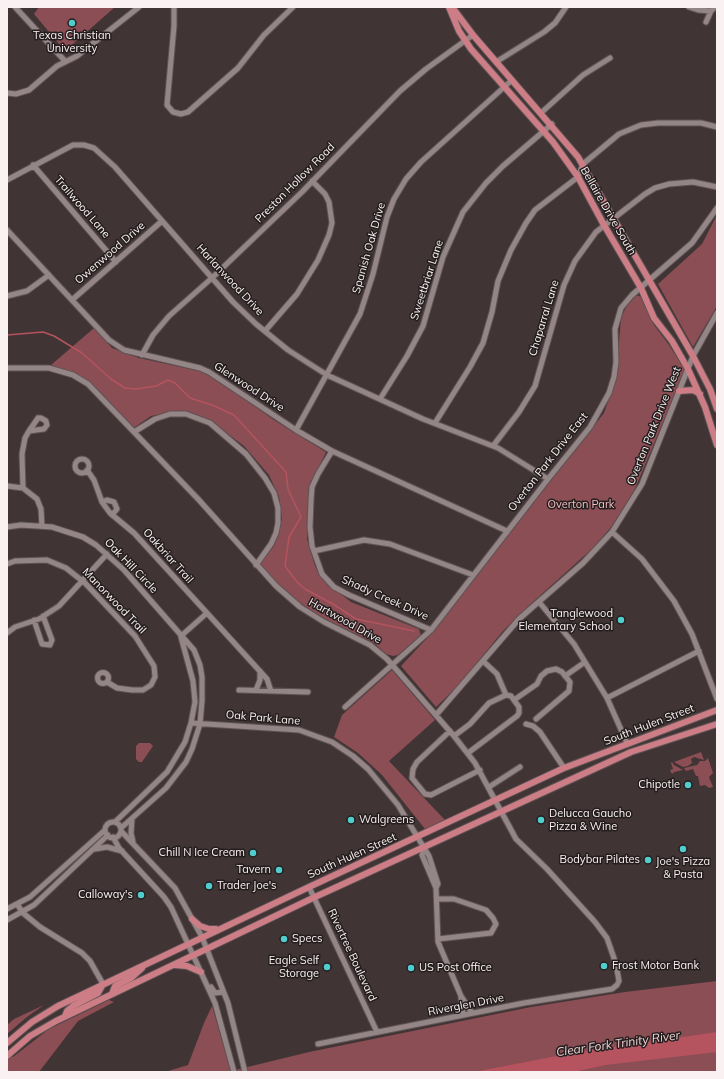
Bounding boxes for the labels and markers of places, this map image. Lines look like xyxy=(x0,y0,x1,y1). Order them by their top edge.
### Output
marker: Texas Christian University xyxy=(67,18,77,28)
place label: Texas Christian University xyxy=(33,29,111,55)
place label: Tanglewood Elementary School xyxy=(518,607,613,633)
marker: Tanglewood Elementary School xyxy=(616,615,626,625)
place label: Chipotle xyxy=(638,778,680,792)
marker: Chipotle xyxy=(683,780,693,790)
place label: Delucca Gaucho Pizza & Wine xyxy=(549,807,632,833)
place label: Walgreens xyxy=(359,813,414,827)
marker: Walgreens xyxy=(346,815,356,825)
marker: Delucca Gaucho Pizza & Wine xyxy=(536,815,546,825)
marker: Joe's Pizza & Pasta xyxy=(678,844,688,854)
place label: Chill N Ice Cream xyxy=(158,846,245,860)
marker: Chill N Ice Cream xyxy=(248,848,258,858)
place label: Bodybar Pilates xyxy=(560,853,640,867)
marker: Bodybar Pilates xyxy=(643,855,653,865)
place label: Joe's Pizza & Pasta xyxy=(656,855,710,881)
place label: Tavern xyxy=(236,863,271,877)
marker: Tavern xyxy=(274,865,284,875)
place label: Trader Joe's xyxy=(217,879,277,893)
marker: Trader Joe's xyxy=(204,881,214,891)
place label: Calloway's xyxy=(78,888,133,902)
marker: Calloway's xyxy=(136,890,146,900)
place label: Specs xyxy=(292,932,322,946)
marker: Specs xyxy=(279,934,289,944)
place label: Eagle Self Storage xyxy=(269,954,319,980)
place label: Frost Motor Bank xyxy=(612,959,699,973)
place label: US Post Office xyxy=(419,961,492,975)
marker: Frost Motor Bank xyxy=(599,961,609,971)
marker: Eagle Self Storage xyxy=(322,962,332,972)
marker: US Post Office xyxy=(406,963,416,973)

